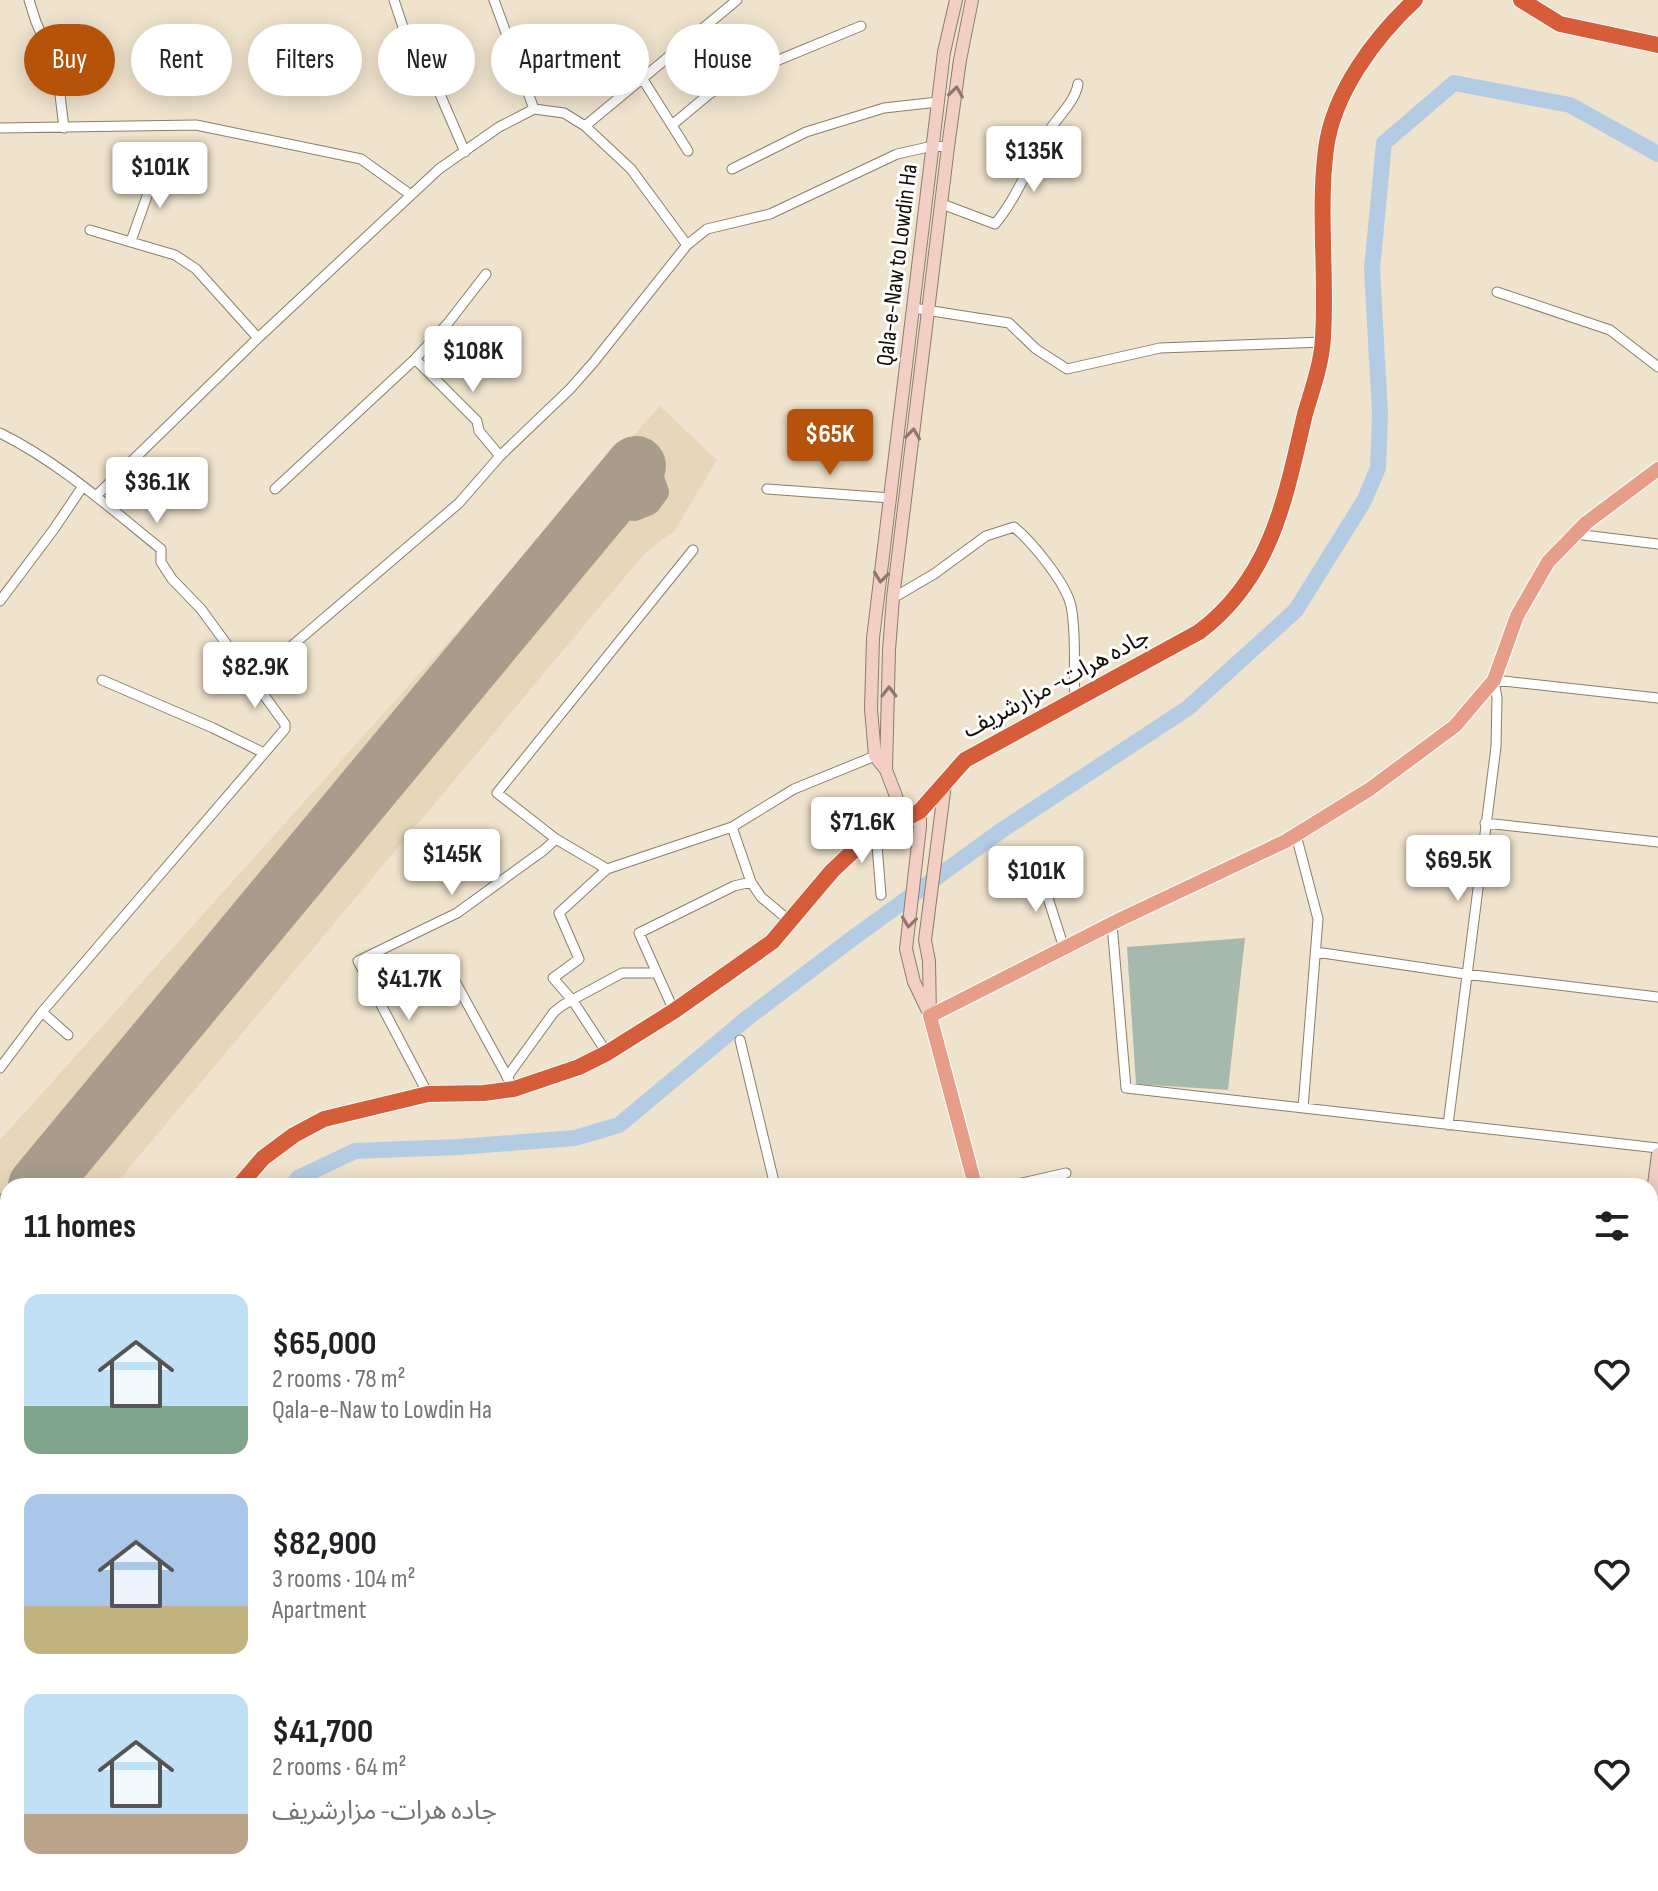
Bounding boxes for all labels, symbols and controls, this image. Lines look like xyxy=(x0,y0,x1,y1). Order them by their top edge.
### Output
chip: Buy xyxy=(24,24,115,96)
chip: Rent xyxy=(131,24,232,96)
chip: Filters xyxy=(248,24,362,96)
chip: New xyxy=(378,24,475,96)
chip: Apartment xyxy=(491,24,649,96)
chip: House xyxy=(665,24,780,96)
one-way arrow xyxy=(947,85,964,98)
pin: $135K xyxy=(978,126,1090,194)
text: $135K xyxy=(1004,136,1064,167)
pin: $101K xyxy=(104,142,216,210)
text: $101K xyxy=(130,152,190,183)
street label: Qala-e-Naw to Lowdin Ha xyxy=(870,162,924,368)
pin: $108K xyxy=(417,326,529,394)
text: $108K xyxy=(443,336,503,367)
pin: $65K xyxy=(783,409,877,477)
text: $65K xyxy=(805,419,855,450)
one-way arrow xyxy=(905,427,922,440)
pin: $36.1K xyxy=(92,457,222,525)
text: $36.1K xyxy=(124,467,190,498)
one-way arrow xyxy=(872,571,889,584)
street label: جاده هرات- مزارشریف xyxy=(958,622,1154,744)
pin: $82.9K xyxy=(190,642,320,710)
text: $82.9K xyxy=(221,652,289,683)
one-way arrow xyxy=(880,685,897,698)
pin: $71.6K xyxy=(797,797,927,865)
text: $71.6K xyxy=(829,807,895,838)
pin: $145K xyxy=(396,829,508,897)
pin: $69.5K xyxy=(1393,835,1523,903)
text: $145K xyxy=(422,839,482,870)
text: $69.5K xyxy=(1424,845,1492,876)
pin: $101K xyxy=(980,846,1092,914)
text: $101K xyxy=(1006,856,1066,887)
one-way arrow xyxy=(900,916,917,929)
pin: $41.7K xyxy=(344,954,474,1022)
text: $41.7K xyxy=(376,964,442,995)
icon: filters xyxy=(1590,1204,1634,1248)
text: 11 homes xyxy=(24,1206,136,1247)
text: $65,000 xyxy=(272,1323,376,1364)
icon: home xyxy=(88,1326,184,1422)
icon: heart xyxy=(1590,1352,1634,1396)
text: 2 rooms · 78 m² xyxy=(272,1364,406,1395)
text: Qala-e-Naw to Lowdin Ha xyxy=(272,1395,492,1426)
text: $82,900 xyxy=(272,1523,377,1564)
icon: home xyxy=(88,1526,184,1622)
icon: heart xyxy=(1590,1552,1634,1596)
text: 3 rooms · 104 m² xyxy=(272,1564,416,1595)
text: Apartment xyxy=(272,1595,366,1626)
text: $41,700 xyxy=(272,1711,373,1752)
icon: home xyxy=(88,1726,184,1822)
text: 2 rooms · 64 m² xyxy=(272,1752,407,1783)
icon: heart xyxy=(1590,1752,1634,1796)
text: جاده هرات- مزارشریف xyxy=(272,1796,497,1827)

